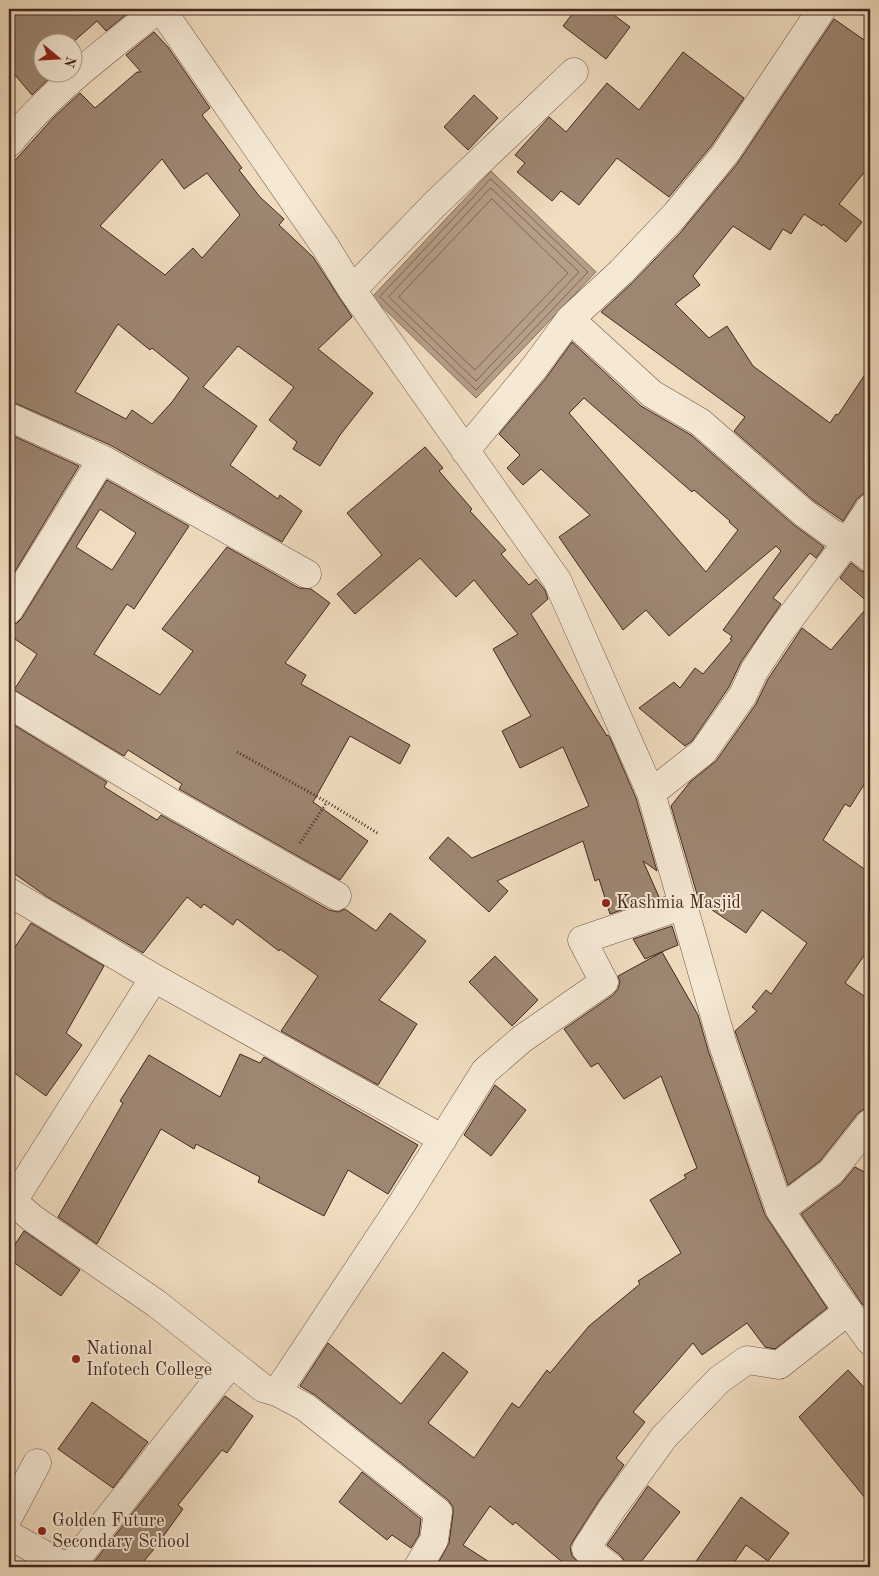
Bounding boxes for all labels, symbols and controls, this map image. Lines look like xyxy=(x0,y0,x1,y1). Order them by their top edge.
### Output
north arrow xyxy=(32,32,82,82)
text: N xyxy=(61,54,78,69)
place label: Kashmia Masjid xyxy=(616,894,741,912)
marker: Kashmia Masjid xyxy=(600,897,612,909)
place label: National Infotech College xyxy=(86,1340,212,1379)
marker: National Infotech College xyxy=(70,1353,82,1365)
place label: Golden Future Secondary School xyxy=(52,1512,190,1551)
marker: Golden Future Secondary School xyxy=(36,1525,48,1537)

